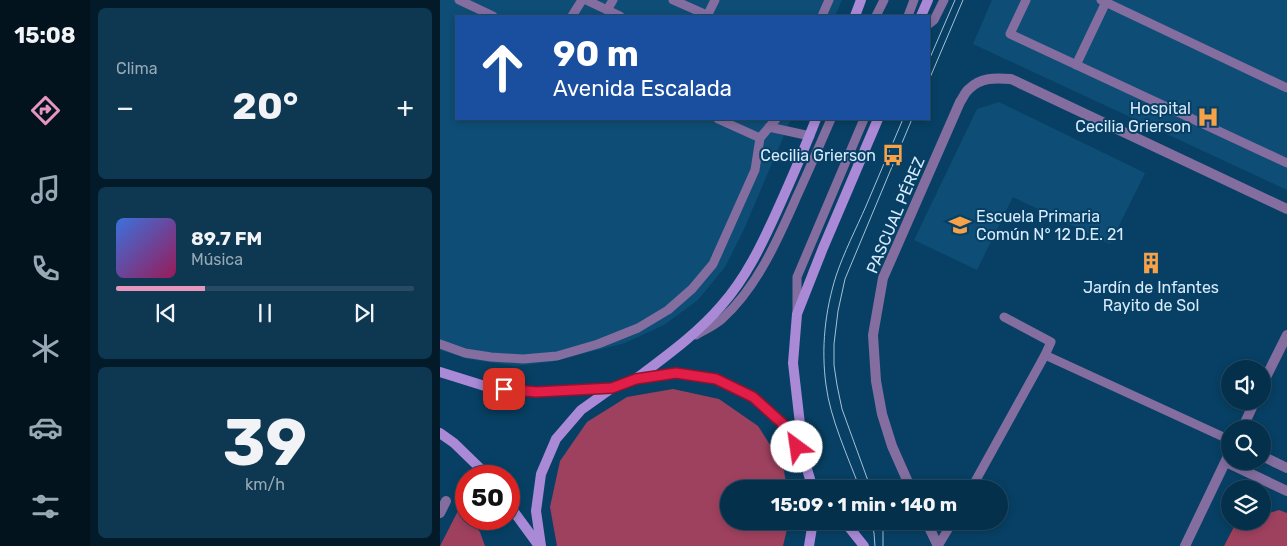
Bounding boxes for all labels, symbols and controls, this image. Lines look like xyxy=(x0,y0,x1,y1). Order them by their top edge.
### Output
text: 15:08 xyxy=(14,22,76,49)
text: 90 m xyxy=(553,33,639,75)
icon: ahead xyxy=(470,35,535,100)
text: Clima xyxy=(116,59,157,78)
text: Avenida Escalada xyxy=(553,75,732,102)
text: 20° xyxy=(232,83,298,129)
text: − xyxy=(116,91,134,124)
text: + xyxy=(397,91,414,124)
icon: directions xyxy=(28,93,63,128)
place label: Hospital Cecilia Grierson xyxy=(1075,99,1191,136)
hospital icon: Hospital Cecilia Grierson xyxy=(1195,104,1221,130)
bus stop icon: Cecilia Grierson xyxy=(880,142,906,168)
place label: Cecilia Grierson xyxy=(760,146,876,165)
street label: PASCUAL PÉREZ xyxy=(862,154,929,276)
icon: music xyxy=(28,172,63,207)
place label: Escuela Primaria Común N° 12 D.E. 21 xyxy=(976,207,1123,244)
school or university icon: Escuela Primaria Común N° 12 D.E. 21 xyxy=(947,212,973,238)
text: 89.7 FM xyxy=(191,227,262,250)
text: Música xyxy=(191,250,243,269)
building icon: Jardín de Infantes Rayito de Sol xyxy=(1138,250,1164,276)
icon: phone xyxy=(28,251,63,286)
place label: Jardín de Infantes Rayito de Sol xyxy=(1083,278,1219,315)
icon: previous xyxy=(152,299,180,327)
icon: pause xyxy=(251,299,279,327)
icon: next xyxy=(350,299,378,327)
icon: climate xyxy=(28,331,63,366)
map controls xyxy=(1221,360,1271,530)
button: sound xyxy=(1221,360,1271,410)
pin xyxy=(483,368,525,410)
icon: arrive xyxy=(490,375,518,403)
text: 39 xyxy=(223,404,307,481)
icon: car xyxy=(28,410,63,445)
position arrow xyxy=(770,420,822,472)
button: search xyxy=(1221,420,1271,470)
speed limit sign: 50 xyxy=(455,465,520,530)
text: km/h xyxy=(245,475,285,494)
button: layers xyxy=(1221,480,1271,530)
icon: filters xyxy=(28,489,63,524)
text: 15:09 · 1 min · 140 m xyxy=(771,493,957,516)

